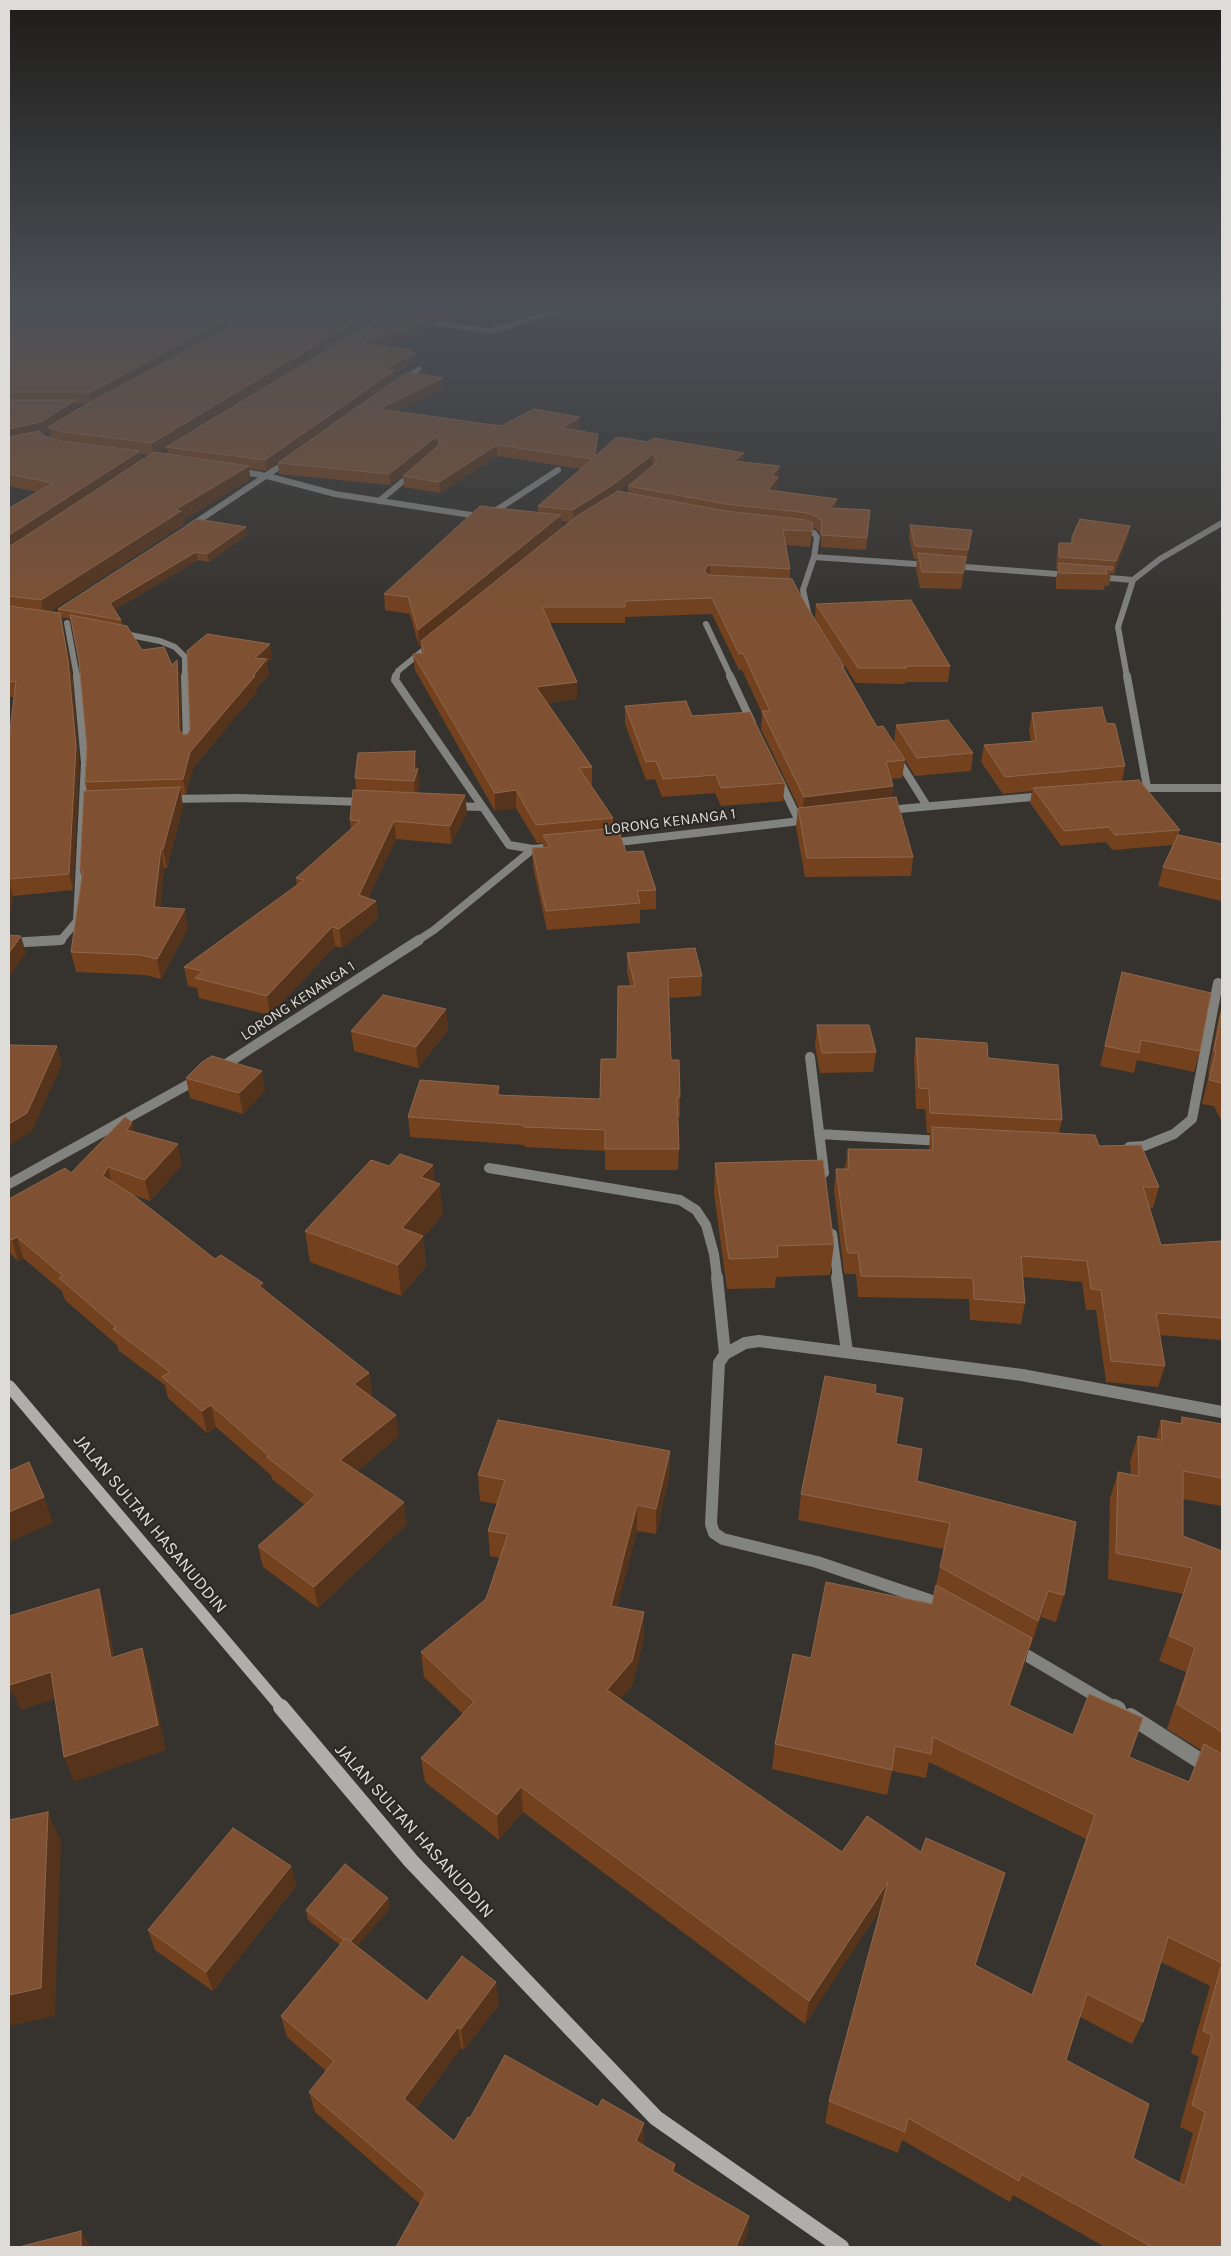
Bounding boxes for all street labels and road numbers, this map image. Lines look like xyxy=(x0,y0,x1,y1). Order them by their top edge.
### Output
street label: LORONG KENANGA 1 xyxy=(603,805,737,839)
street label: LORONG KENANGA 1 xyxy=(238,957,358,1045)
street label: JALAN SULTAN HASANUDDIN xyxy=(69,1430,231,1618)
street label: JALAN SULTAN HASANUDDIN xyxy=(330,1739,498,1923)

